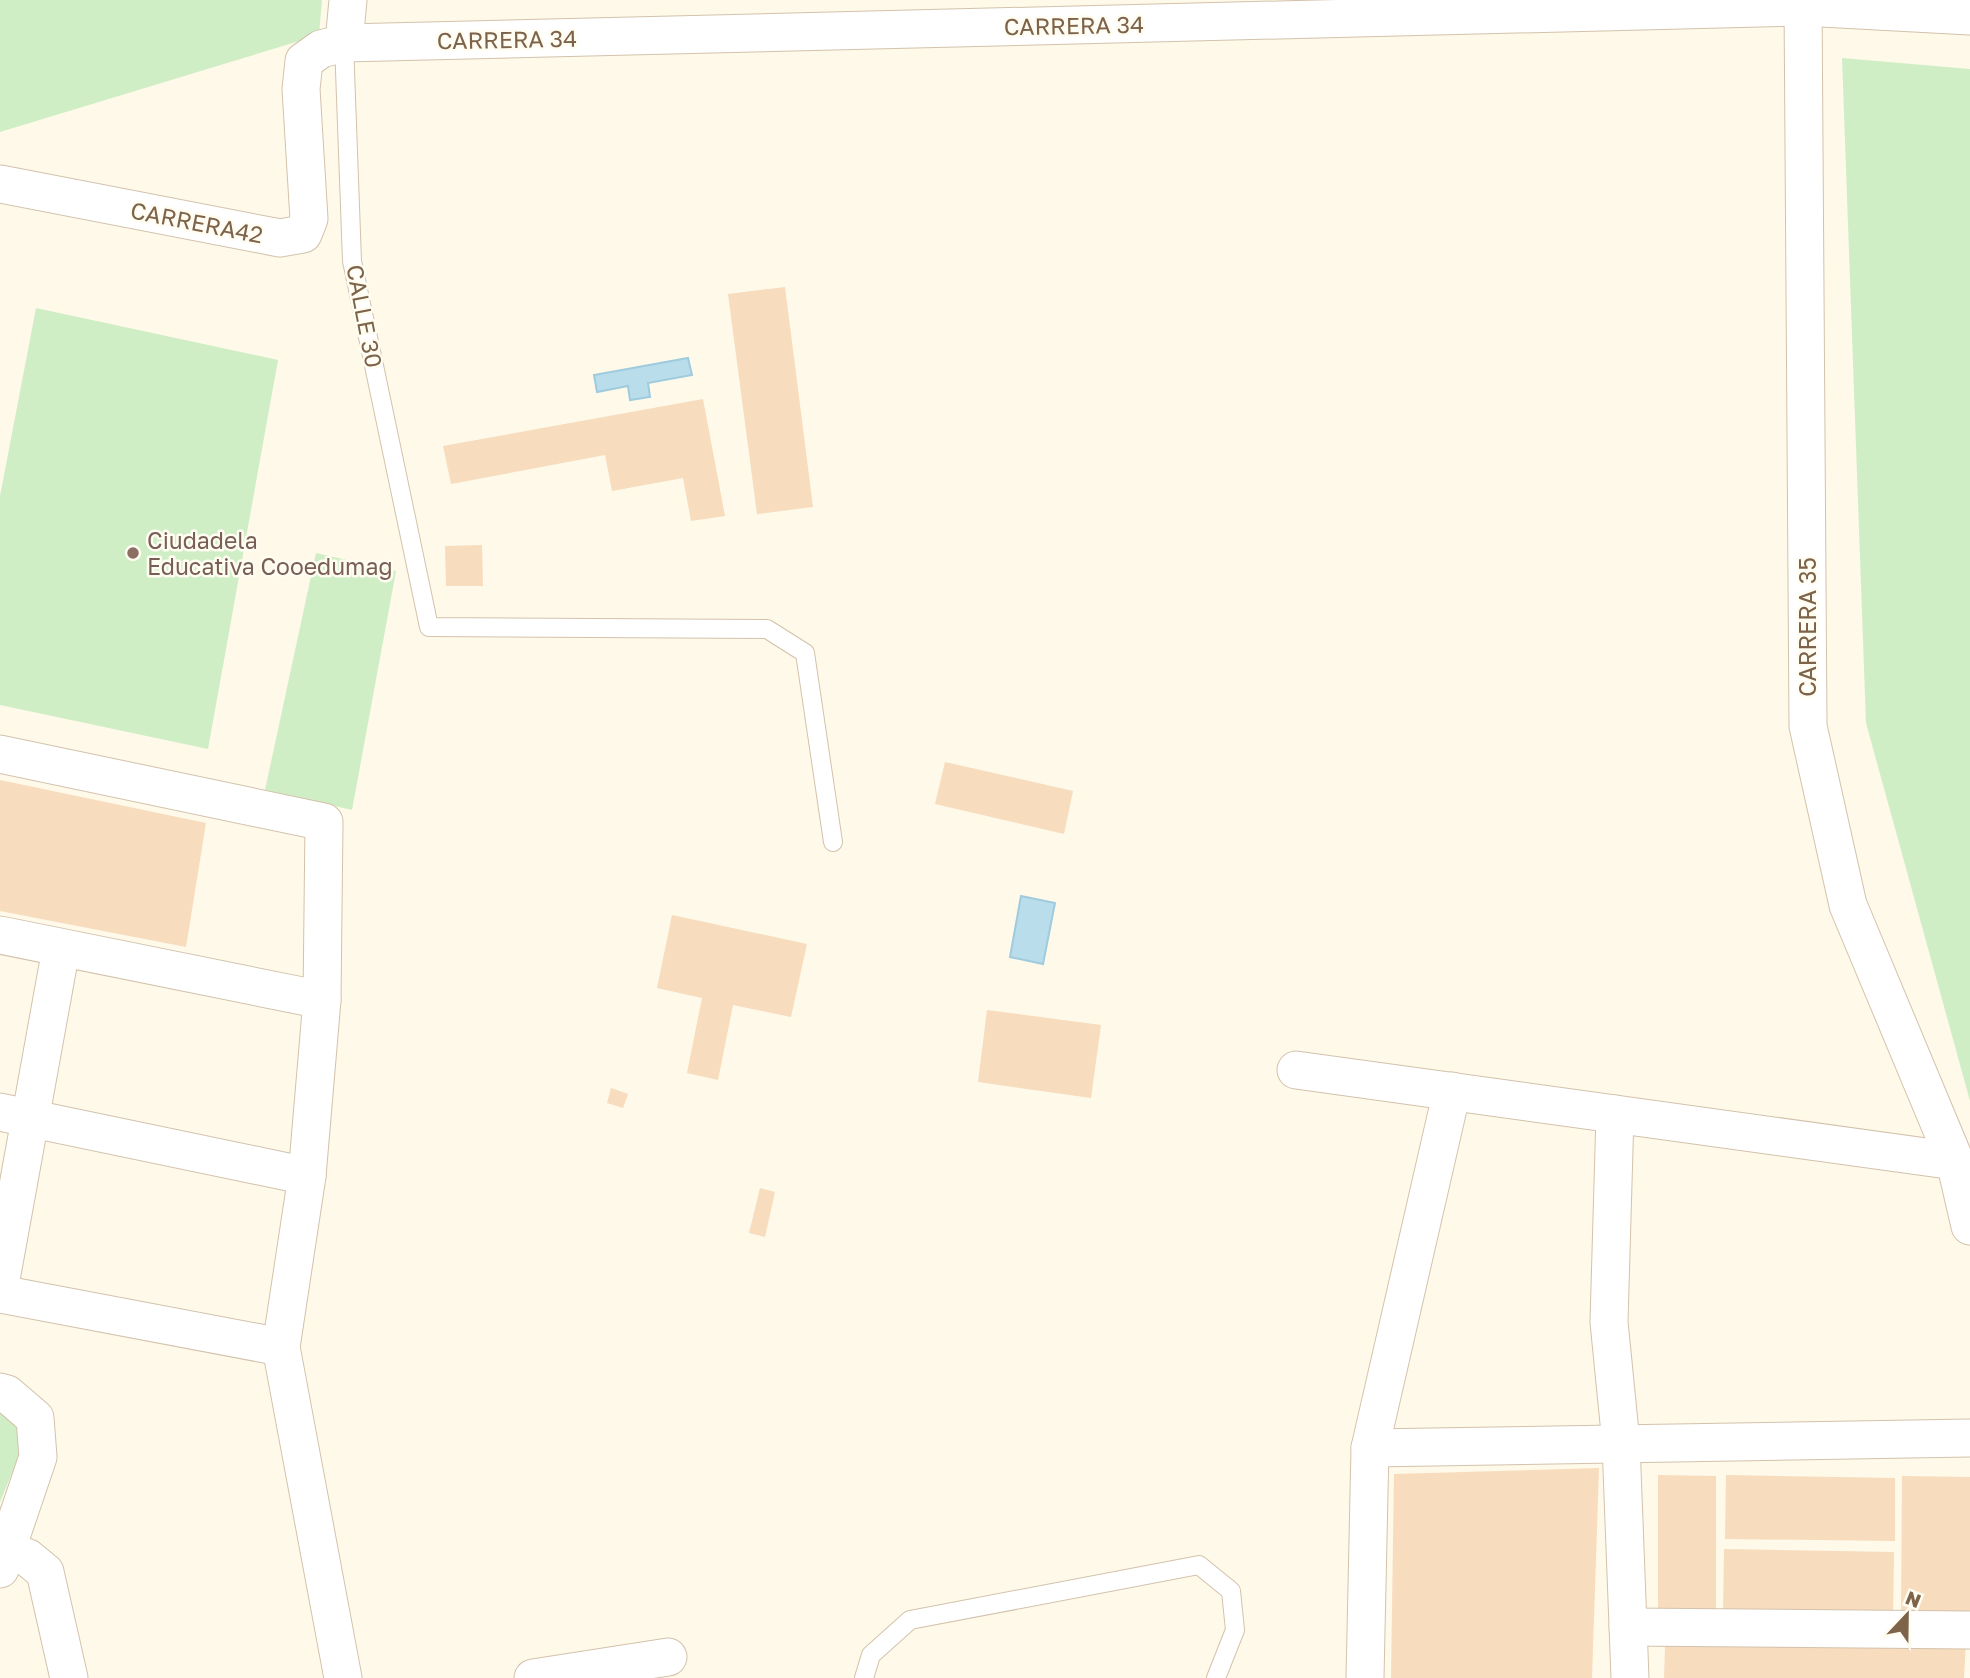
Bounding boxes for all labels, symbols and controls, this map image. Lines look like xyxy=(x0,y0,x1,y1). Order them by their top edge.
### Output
street label: CARRERA 34 xyxy=(1004,10,1144,40)
street label: CARRERA 34 xyxy=(437,24,577,54)
street label: CARRERA42 xyxy=(128,195,266,249)
street label: CALLE 30 xyxy=(341,262,389,370)
place label: Ciudadela Educativa Cooedumag xyxy=(147,526,393,580)
marker: Ciudadela Educativa Cooedumag xyxy=(125,545,141,561)
street label: CARRERA 35 xyxy=(1793,557,1821,697)
north arrow xyxy=(1872,1580,1942,1650)
text: N xyxy=(1903,1585,1925,1612)

